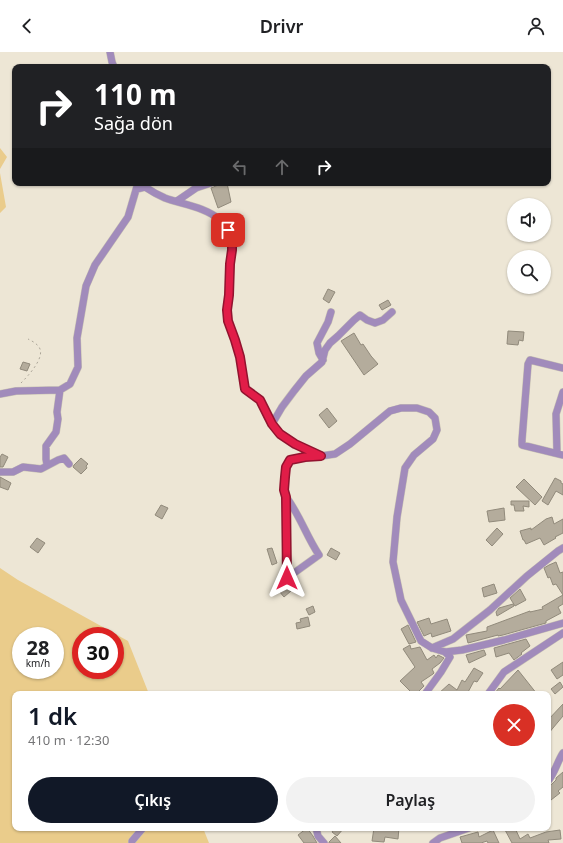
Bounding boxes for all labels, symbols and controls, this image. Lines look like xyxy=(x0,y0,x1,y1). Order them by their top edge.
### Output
text: Drivr xyxy=(260,14,303,38)
icon: back xyxy=(16,15,38,37)
icon: person xyxy=(525,15,547,37)
text: 110 m xyxy=(94,75,177,113)
icon: right xyxy=(28,80,80,132)
text: Sağa dön xyxy=(94,111,173,135)
icon: left xyxy=(229,156,251,178)
icon: ahead xyxy=(271,156,293,178)
icon: right xyxy=(313,156,335,178)
map controls xyxy=(507,198,551,294)
button: sound xyxy=(507,198,551,242)
pin xyxy=(211,213,245,247)
icon: arrive xyxy=(217,219,239,241)
button: search xyxy=(507,250,551,294)
position arrow xyxy=(266,557,308,599)
speed limit sign: 30 xyxy=(72,627,124,679)
text: 28 xyxy=(27,634,49,661)
text: km/h xyxy=(26,656,50,670)
text: 1 dk xyxy=(28,699,77,732)
button: close xyxy=(493,704,535,746)
text: 410 m · 12:30 xyxy=(28,731,109,749)
button: Çıkış xyxy=(28,777,278,823)
button: Paylaş xyxy=(286,777,535,823)

